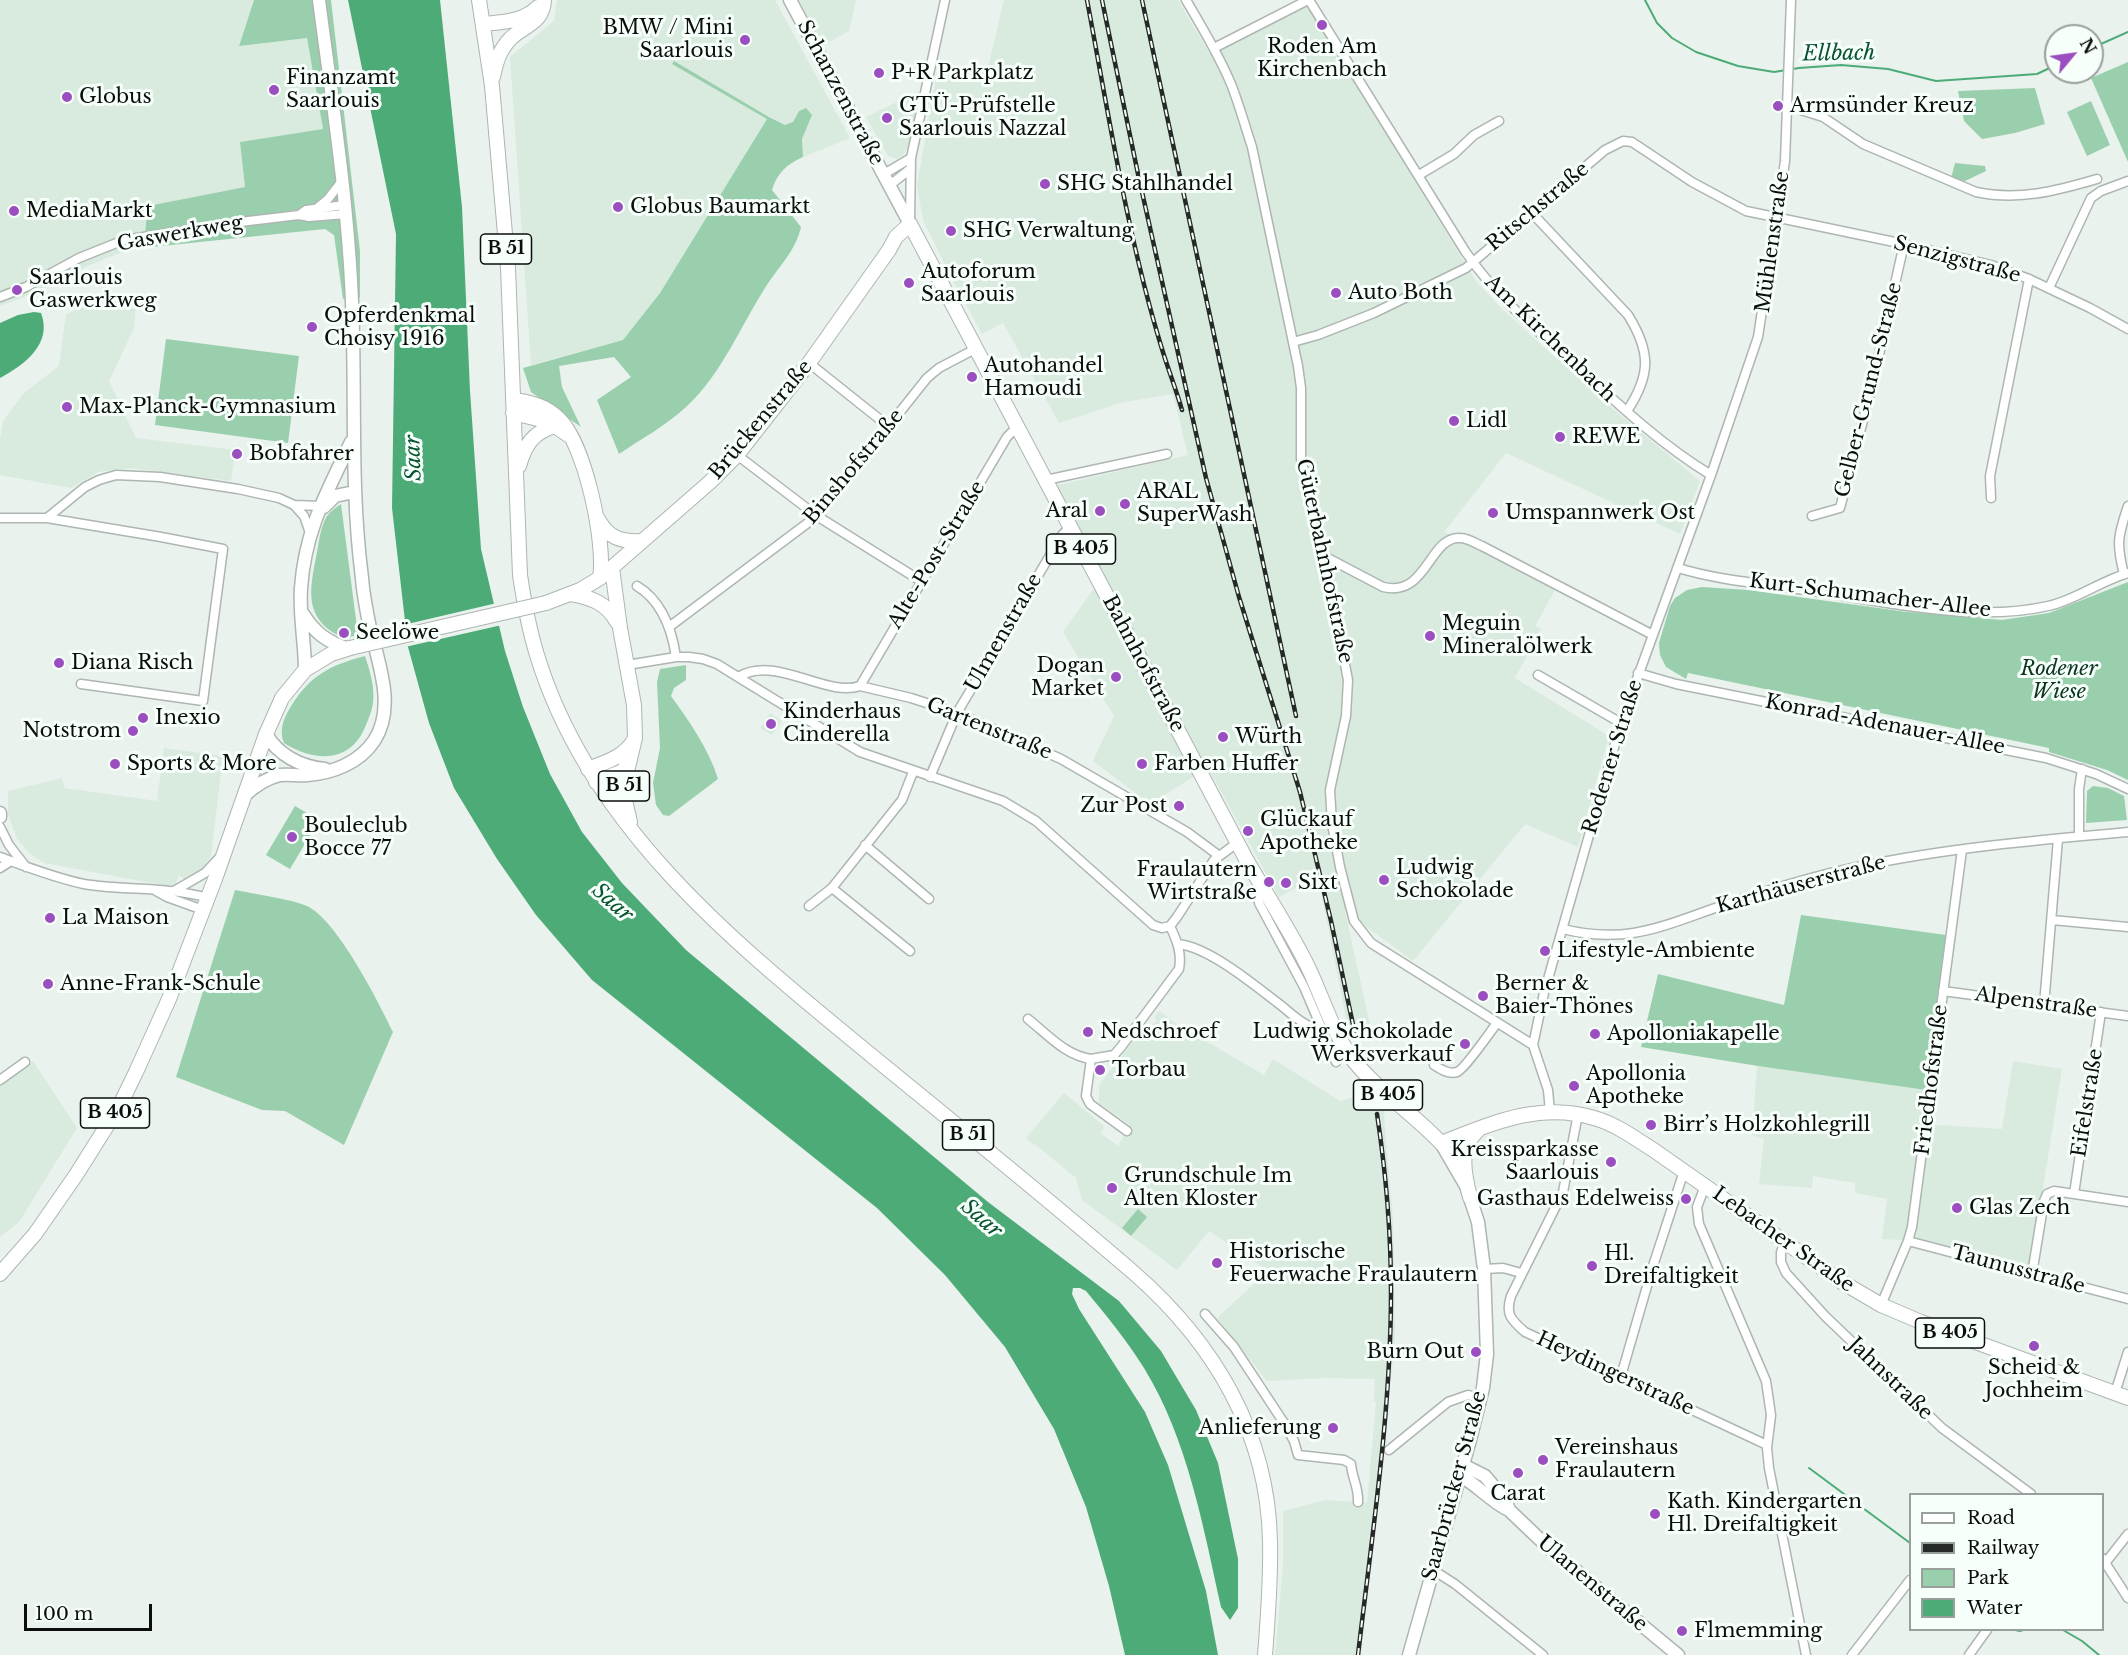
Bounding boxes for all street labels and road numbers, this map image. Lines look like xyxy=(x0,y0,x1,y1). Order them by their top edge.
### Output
street label: Schanzenstraße xyxy=(792,16,888,170)
street label: Ritschstraße xyxy=(1482,157,1594,257)
street label: Mühlenstraße xyxy=(1751,170,1795,314)
street label: Gaswerkweg xyxy=(115,211,245,257)
street label: Senzigstraße xyxy=(1891,232,2023,288)
road number: B 51 xyxy=(480,234,532,264)
street label: Am Kirchenbach xyxy=(1480,270,1620,408)
street label: Gelber-Grund-Straße xyxy=(1831,280,1907,500)
street label: Brückenstraße xyxy=(704,356,818,484)
street label: Binshofstraße xyxy=(799,405,909,529)
street label: Güterbahnhofstraße xyxy=(1291,457,1357,665)
street label: Alte-Post-Straße xyxy=(883,477,991,633)
road number: B 405 xyxy=(1046,534,1116,564)
street label: Ulmenstraße xyxy=(960,569,1048,697)
street label: Kurt-Schumacher-Allee xyxy=(1748,569,1992,623)
street label: Bahnhofstraße xyxy=(1097,592,1189,736)
street label: Rodener Straße xyxy=(1578,677,1648,837)
street label: Konrad-Adenauer-Allee xyxy=(1763,690,2007,760)
street label: Gartenstraße xyxy=(923,693,1055,765)
road number: B 51 xyxy=(598,771,650,801)
street label: Karthäuserstraße xyxy=(1714,851,1888,919)
street label: Alpenstraße xyxy=(1973,983,2099,1023)
street label: Friedhofstraße xyxy=(1911,1003,1953,1157)
street label: Eifelstraße xyxy=(2068,1047,2108,1159)
road number: B 405 xyxy=(1354,1080,1422,1110)
road number: B 405 xyxy=(80,1098,150,1128)
road number: B 51 xyxy=(942,1120,994,1150)
street label: Lebacher Straße xyxy=(1708,1182,1858,1298)
street label: Taunusstraße xyxy=(1949,1241,2087,1299)
road number: B 405 xyxy=(1916,1318,1984,1348)
street label: Heydingerstraße xyxy=(1532,1327,1698,1421)
street label: Jahnstraße xyxy=(1843,1333,1937,1425)
street label: Saarbrücker Straße xyxy=(1418,1388,1492,1584)
street label: Ulanenstraße xyxy=(1532,1531,1652,1637)

